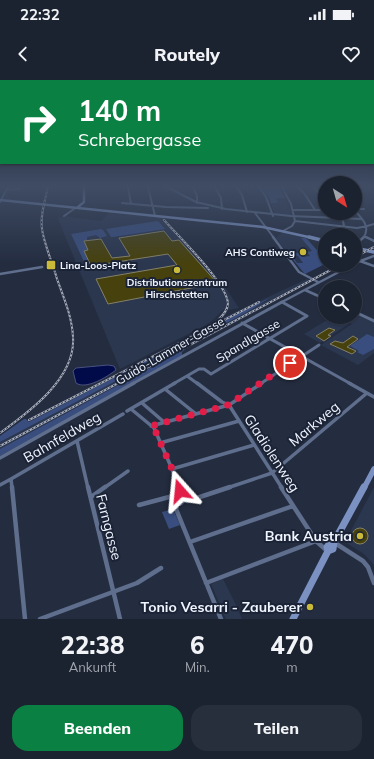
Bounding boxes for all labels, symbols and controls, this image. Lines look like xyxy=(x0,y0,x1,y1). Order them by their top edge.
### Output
text: 22:32 xyxy=(20,5,60,24)
icon: back xyxy=(12,43,34,65)
text: Routely xyxy=(154,43,220,66)
icon: heart xyxy=(340,43,362,65)
text: 140 m xyxy=(78,93,161,128)
icon: right xyxy=(12,96,64,148)
text: Schrebergasse xyxy=(78,128,201,151)
north arrow xyxy=(318,176,362,220)
map controls xyxy=(318,176,362,324)
button: sound xyxy=(318,228,362,272)
place label: AHS Contiweg xyxy=(225,246,295,259)
marker: AHS Contiweg xyxy=(298,247,308,257)
marker: Lina-Loos-Platz xyxy=(45,259,57,271)
place label: Lina-Loos-Platz xyxy=(60,259,136,272)
marker: Distributionszentrum Hirschstetten xyxy=(172,265,182,275)
place label: Distributionszentrum Hirschstetten xyxy=(127,276,227,301)
button: search xyxy=(318,280,362,324)
street label: Guido-Lammer-Gasse xyxy=(113,313,227,388)
street label: Spandlgasse xyxy=(213,316,282,366)
pin xyxy=(273,346,307,380)
icon: arrive xyxy=(279,352,301,374)
street label: Markweg xyxy=(285,398,343,450)
street label: Bahnfeldweg xyxy=(20,408,104,466)
street label: Gladiolenweg xyxy=(240,411,304,495)
position arrow xyxy=(159,470,201,512)
street label: Farngasse xyxy=(92,492,126,562)
place label: Bank Austria xyxy=(265,527,352,545)
marker: Bank Austria xyxy=(355,531,365,541)
place label: Tonio Vesarri - Zauberer xyxy=(141,598,302,616)
marker: Tonio Vesarri - Zauberer xyxy=(305,602,315,612)
text: 22:38 xyxy=(61,630,124,660)
text: 6 xyxy=(190,630,205,660)
text: 470 xyxy=(270,630,313,660)
text: Ankunft xyxy=(69,659,116,675)
text: Min. xyxy=(185,659,210,675)
text: m xyxy=(286,659,298,675)
button: Beenden xyxy=(12,705,183,751)
button: Teilen xyxy=(191,705,362,751)

